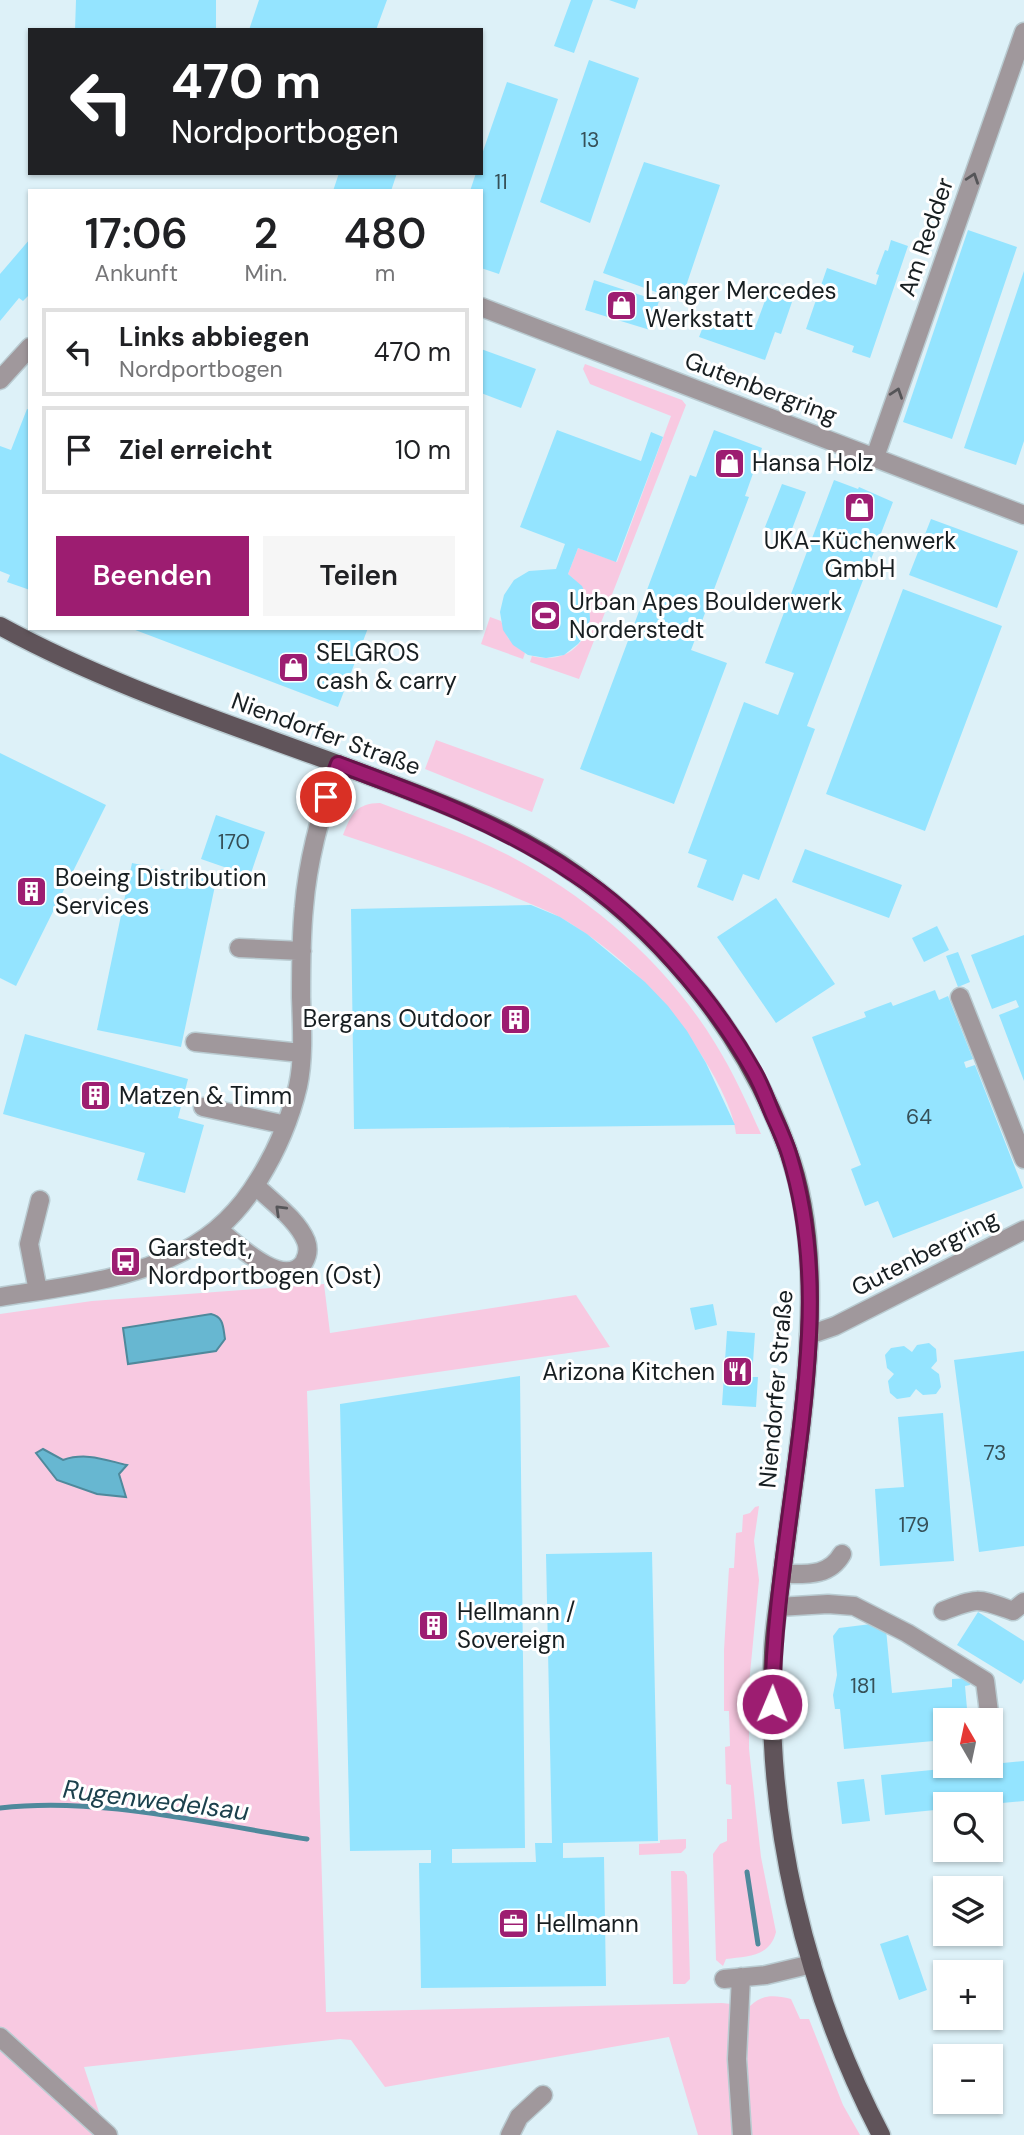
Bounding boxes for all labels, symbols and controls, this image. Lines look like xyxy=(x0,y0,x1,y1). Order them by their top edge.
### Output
text: 470 m xyxy=(171,49,321,113)
icon: left xyxy=(56,56,147,147)
text: Nordportbogen xyxy=(171,111,399,153)
house number: 13 xyxy=(581,126,599,154)
house number: 11 xyxy=(494,168,508,196)
street label: Am Redder xyxy=(891,173,960,300)
one-way arrow xyxy=(965,173,979,185)
text: 17:06 xyxy=(85,206,188,261)
text: 2 xyxy=(254,206,278,261)
text: 480 xyxy=(344,206,426,261)
text: Ankunft xyxy=(95,258,178,288)
text: Min. xyxy=(245,258,287,288)
text: m xyxy=(375,258,395,288)
place label: Langer Mercedes Werkstatt xyxy=(645,275,837,334)
shop icon: Langer Mercedes Werkstatt xyxy=(605,288,639,322)
text: Links abbiegen xyxy=(119,320,309,354)
icon: left xyxy=(60,333,98,371)
text: 470 m xyxy=(374,335,451,369)
street label: Gutenbergring xyxy=(681,344,842,431)
text: Nordportbogen xyxy=(119,354,283,384)
one-way arrow xyxy=(889,387,903,400)
icon: arrive xyxy=(60,431,98,469)
text: Ziel erreicht xyxy=(119,433,272,467)
text: 10 m xyxy=(395,433,451,467)
shop icon: Hansa Holz xyxy=(712,446,746,480)
place label: Hansa Holz xyxy=(752,447,874,478)
shop icon: UKA-Küchenwerk GmbH xyxy=(843,490,877,524)
place label: UKA-Küchenwerk GmbH xyxy=(764,525,956,584)
button: Beenden xyxy=(56,536,249,616)
button: Teilen xyxy=(263,536,455,616)
place label: Urban Apes Boulderwerk Norderstedt xyxy=(569,586,843,645)
sports icon: Urban Apes Boulderwerk Norderstedt xyxy=(529,599,563,633)
place label: SELGROS cash & carry xyxy=(316,637,457,696)
shop icon: SELGROS cash & carry xyxy=(276,650,310,684)
street label: Niendorfer Straße xyxy=(227,685,425,782)
pin xyxy=(296,767,356,827)
icon: arrive xyxy=(307,778,345,816)
house number: 170 xyxy=(218,828,250,856)
place label: Boeing Distribution Services xyxy=(55,862,266,921)
building icon: Boeing Distribution Services xyxy=(15,875,49,909)
building icon: Bergans Outdoor xyxy=(498,1002,532,1036)
place label: Bergans Outdoor xyxy=(303,1003,492,1034)
building icon: Matzen & Timm xyxy=(79,1079,113,1113)
place label: Matzen & Timm xyxy=(119,1080,292,1111)
house number: 64 xyxy=(906,1103,932,1131)
street label: Gutenbergring xyxy=(846,1202,1003,1303)
one-way arrow xyxy=(276,1206,288,1218)
place label: Garstedt, Nordportbogen (Ost) xyxy=(148,1232,381,1291)
bus stop icon: Garstedt, Nordportbogen (Ost) xyxy=(108,1245,142,1279)
street label: Niendorfer Straße xyxy=(751,1289,800,1489)
restaurant icon: Arizona Kitchen xyxy=(721,1355,755,1389)
place label: Arizona Kitchen xyxy=(542,1356,715,1387)
house number: 73 xyxy=(983,1439,1007,1467)
house number: 179 xyxy=(899,1511,929,1539)
place label: Hellmann / Sovereign xyxy=(457,1596,575,1655)
building icon: Hellmann / Sovereign xyxy=(417,1609,451,1643)
position arrow xyxy=(735,1667,809,1741)
house number: 181 xyxy=(850,1672,876,1700)
north arrow xyxy=(933,1708,1003,1778)
map controls xyxy=(933,1708,1003,2114)
water label: Rugenwedelsau xyxy=(61,1772,251,1828)
button: search xyxy=(933,1792,1003,1862)
button: layers xyxy=(933,1876,1003,1946)
office icon: Hellmann xyxy=(496,1907,530,1941)
place label: Hellmann xyxy=(536,1908,639,1939)
button: + xyxy=(933,1960,1003,2030)
button: − xyxy=(933,2044,1003,2114)

